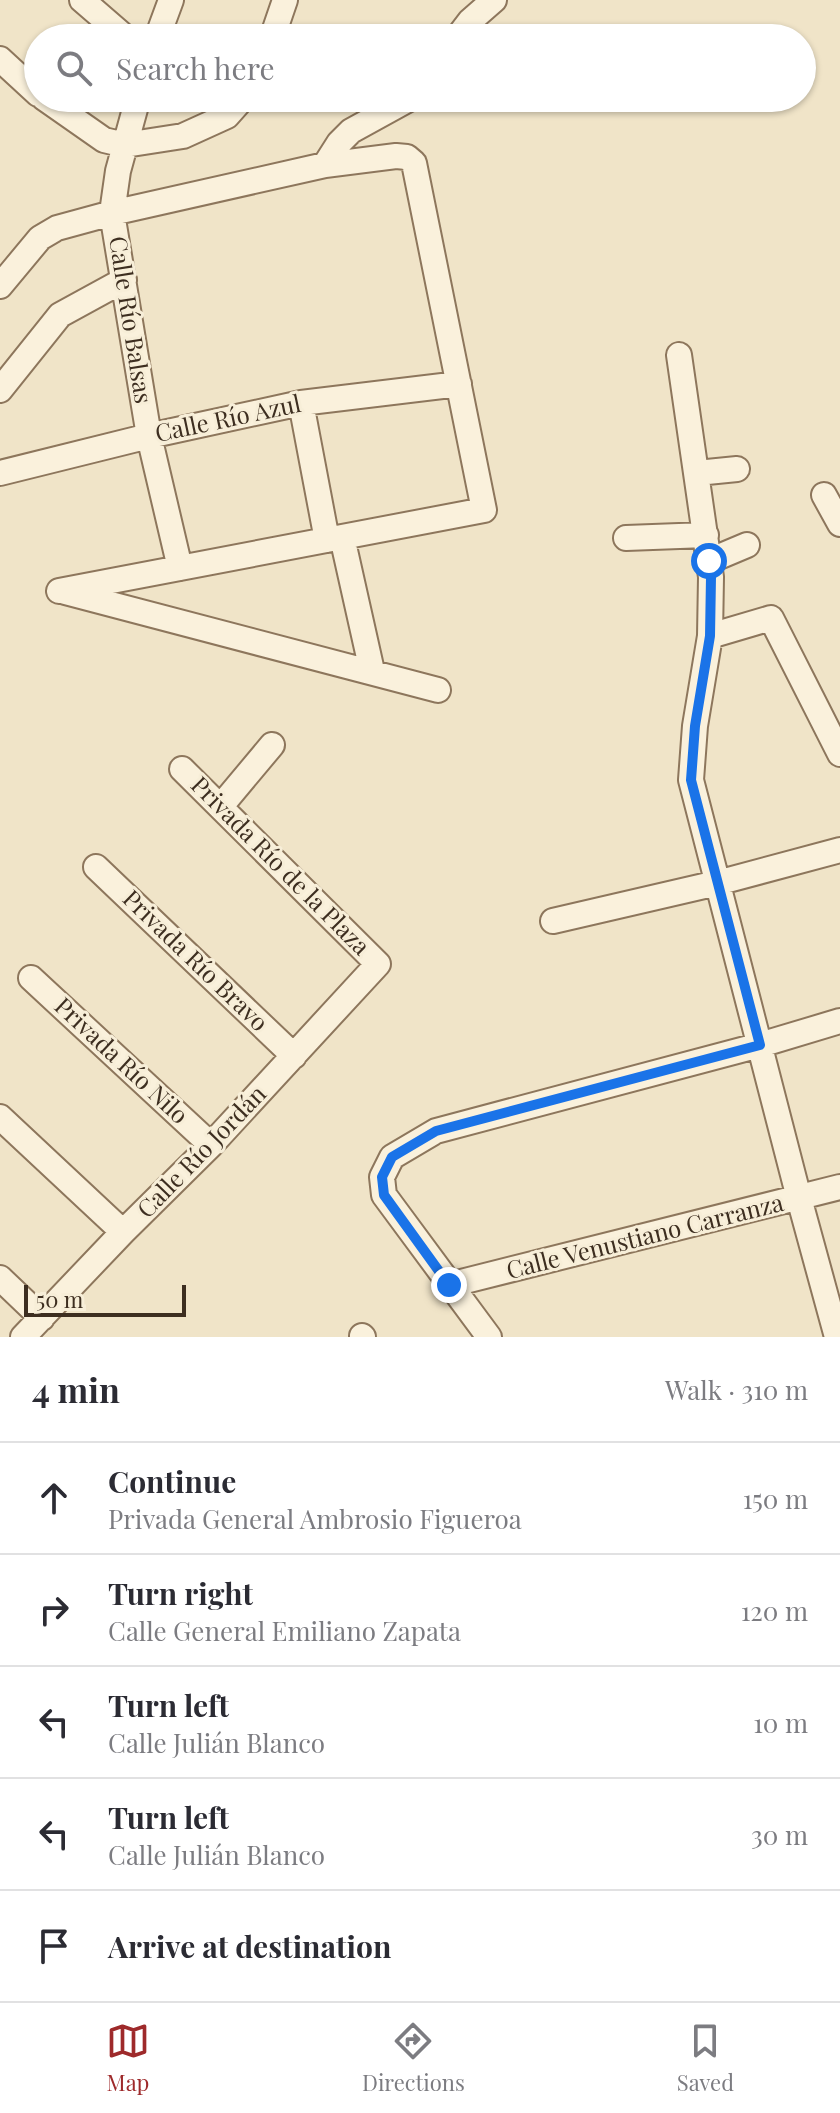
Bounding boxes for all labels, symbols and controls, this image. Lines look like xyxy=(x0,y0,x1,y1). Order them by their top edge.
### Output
search box xyxy=(24,24,816,112)
icon: search xyxy=(52,46,96,90)
text: Search here xyxy=(116,48,275,88)
street label: Calle Río Balsas xyxy=(103,234,161,406)
street label: Calle Río Azul xyxy=(152,386,304,448)
route start xyxy=(691,543,727,579)
street label: Privada Río de la Plaza xyxy=(185,768,378,961)
street label: Privada Río Bravo xyxy=(117,882,276,1037)
street label: Privada Río Nilo xyxy=(49,989,196,1130)
street label: Calle Río Jordán xyxy=(129,1077,272,1224)
street label: Calle Venustiano Carranza xyxy=(503,1185,786,1285)
route end xyxy=(431,1267,467,1303)
scale bar xyxy=(24,1281,186,1317)
text: 50 m xyxy=(36,1284,83,1314)
text: 4 min xyxy=(32,1366,120,1412)
text: Walk · 310 m xyxy=(665,1372,808,1407)
text: Continue xyxy=(108,1461,236,1501)
icon: ahead xyxy=(32,1476,76,1520)
text: 150 m xyxy=(743,1481,808,1516)
text: Privada General Ambrosio Figueroa xyxy=(108,1501,522,1536)
text: Turn right xyxy=(108,1573,253,1613)
icon: right xyxy=(32,1588,76,1632)
text: 120 m xyxy=(741,1593,808,1628)
text: Calle General Emiliano Zapata xyxy=(108,1613,461,1648)
text: Turn left xyxy=(108,1685,229,1725)
icon: left xyxy=(32,1700,76,1744)
text: 10 m xyxy=(753,1705,808,1740)
text: Calle Julián Blanco xyxy=(108,1725,325,1760)
text: Turn left xyxy=(108,1797,229,1837)
icon: left xyxy=(32,1812,76,1856)
text: 30 m xyxy=(751,1817,808,1852)
text: Calle Julián Blanco xyxy=(108,1837,325,1872)
icon: arrive xyxy=(32,1924,76,1968)
text: Arrive at destination xyxy=(108,1926,391,1966)
tab: Map xyxy=(106,2019,150,2097)
tab: Directions xyxy=(362,2019,465,2097)
tab: Saved xyxy=(677,2019,734,2097)

